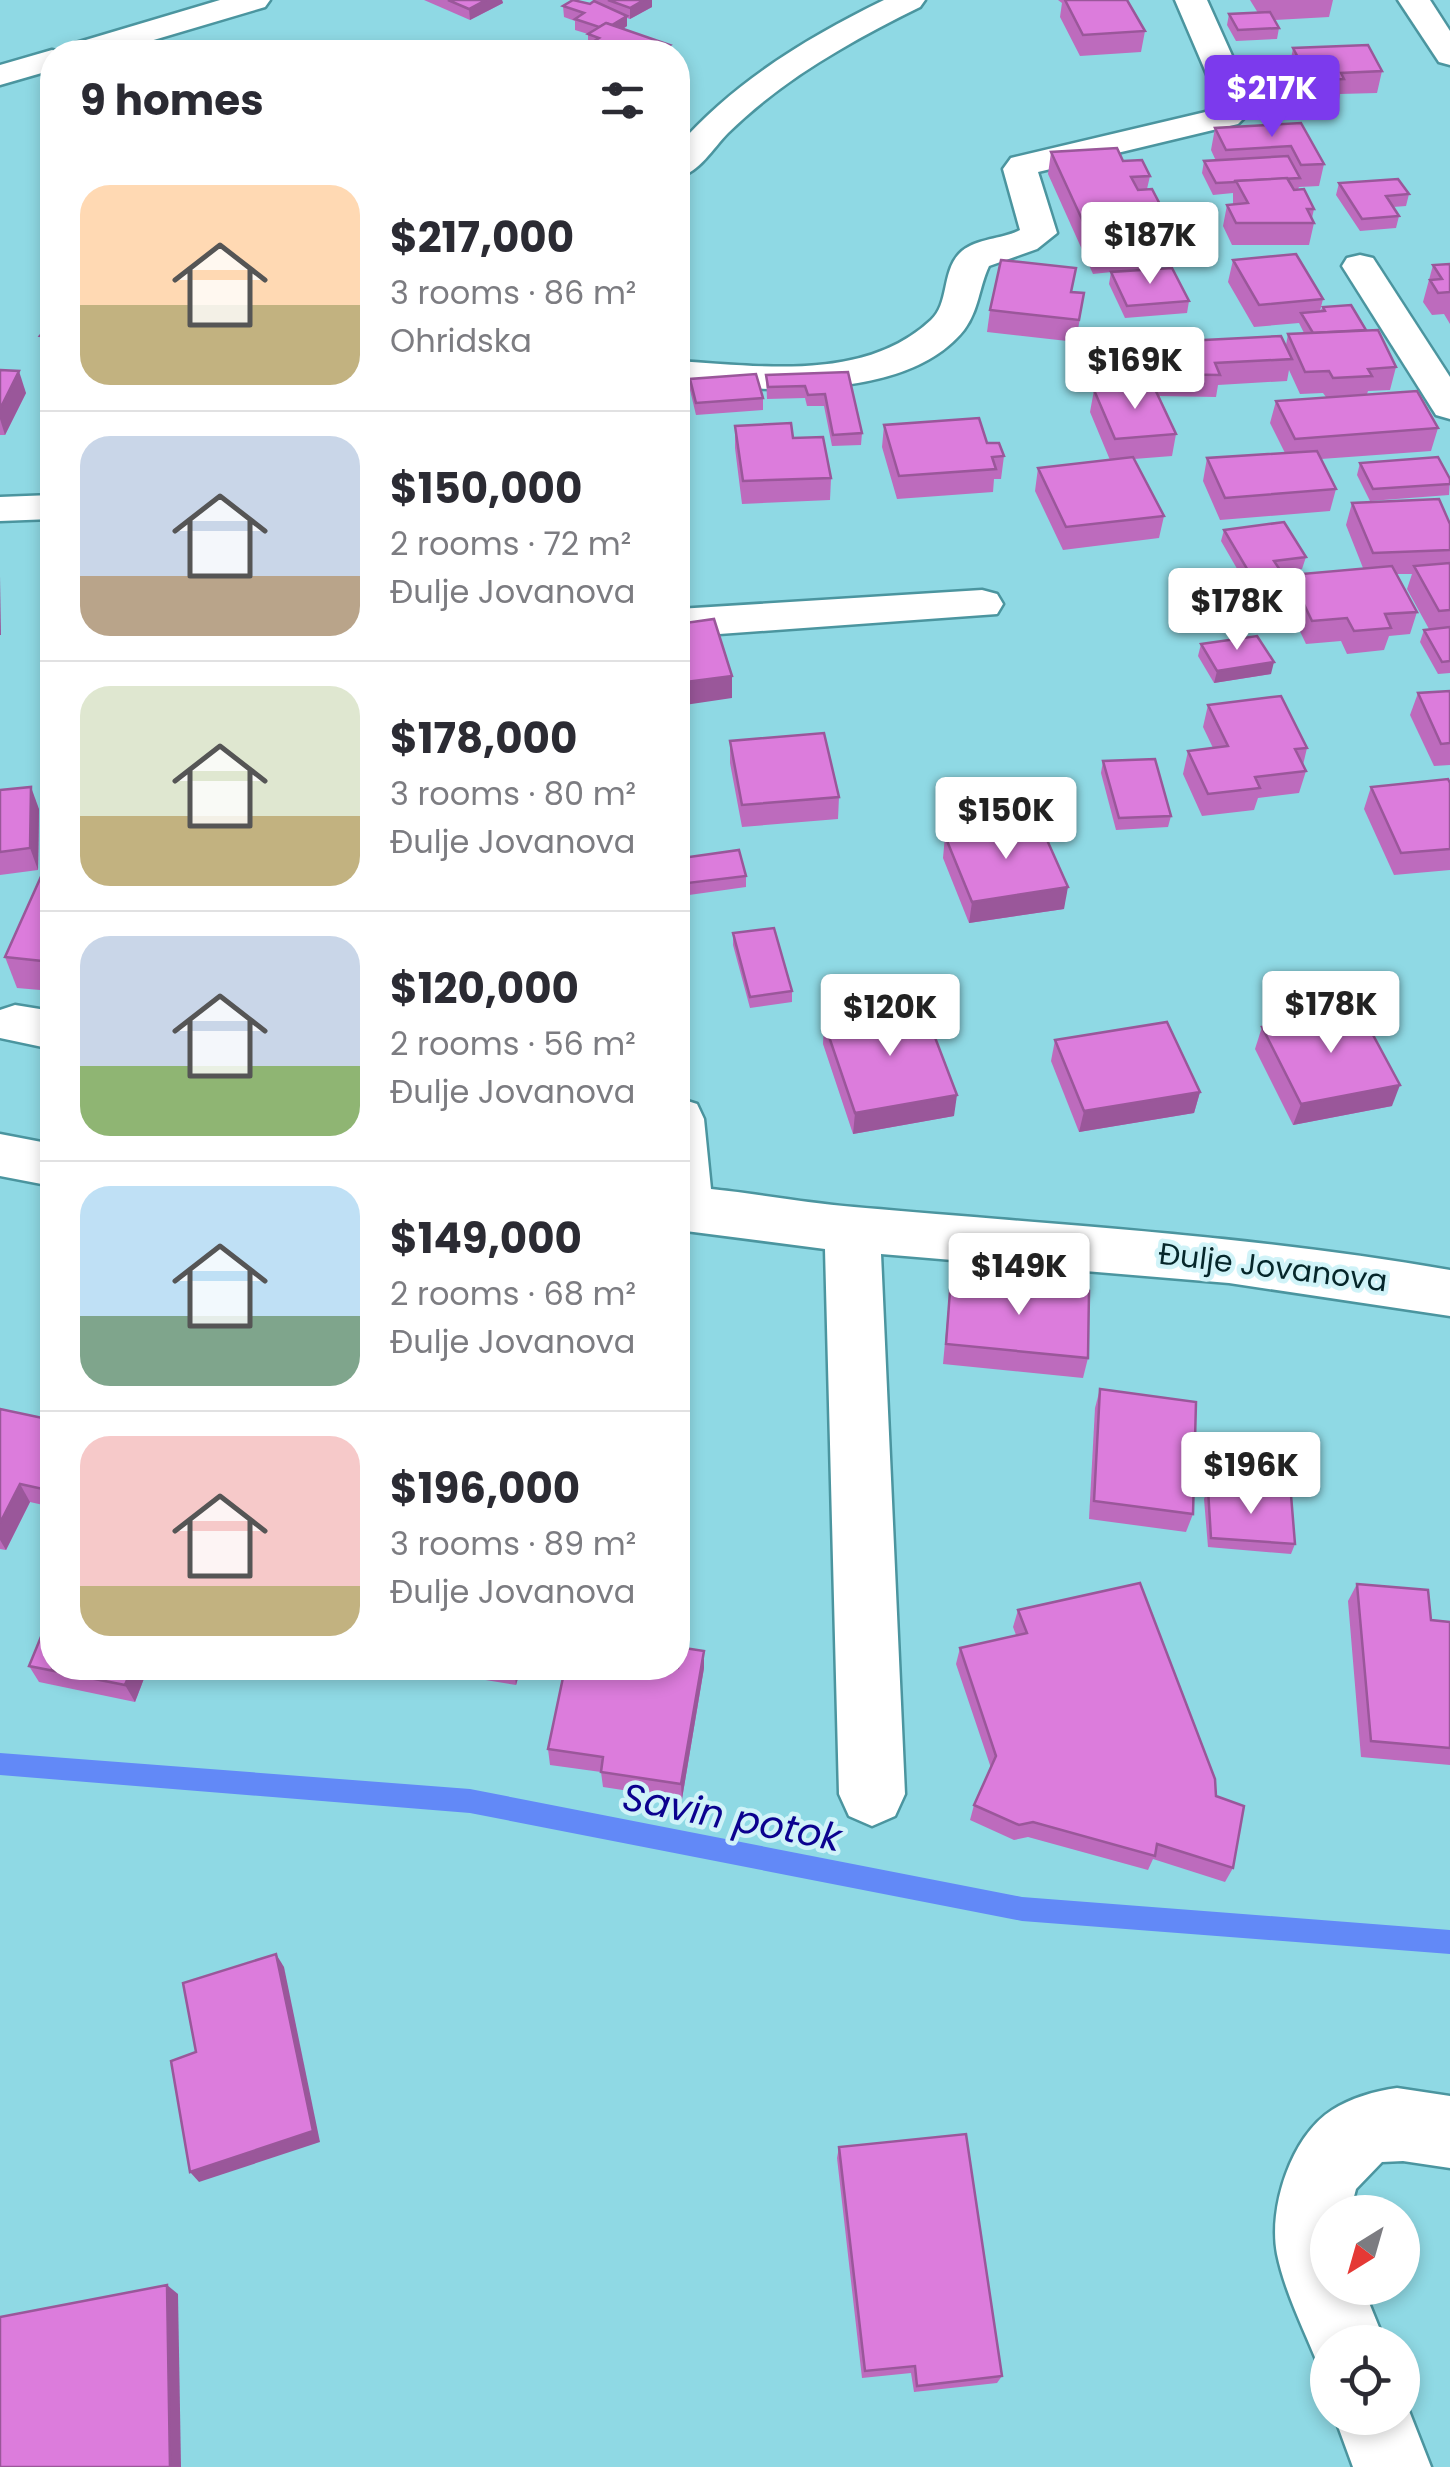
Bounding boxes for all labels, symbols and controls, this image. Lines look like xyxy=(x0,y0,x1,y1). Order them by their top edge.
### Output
pin: $217K xyxy=(1202,55,1342,140)
text: $217K xyxy=(1227,65,1317,110)
text: 9 homes xyxy=(80,71,264,130)
icon: filters xyxy=(595,73,650,128)
pin: $187K xyxy=(1080,202,1220,287)
text: $217,000 xyxy=(390,208,574,267)
text: $187K xyxy=(1103,212,1197,257)
icon: home xyxy=(160,225,280,345)
text: 3 rooms · 86 m² xyxy=(390,270,636,315)
text: Ohridska xyxy=(390,318,532,363)
pin: $169K xyxy=(1065,327,1205,412)
text: $169K xyxy=(1087,337,1183,382)
text: $150,000 xyxy=(390,459,582,518)
icon: home xyxy=(160,476,280,596)
text: 2 rooms · 72 m² xyxy=(390,521,631,566)
pin: $178K xyxy=(1167,568,1307,653)
text: Đulje Jovanova xyxy=(390,569,635,614)
text: $178K xyxy=(1190,578,1284,623)
text: $178,000 xyxy=(390,709,577,768)
icon: home xyxy=(160,726,280,846)
text: 3 rooms · 80 m² xyxy=(390,771,636,816)
pin: $150K xyxy=(936,777,1076,862)
text: $150K xyxy=(957,787,1055,832)
text: Đulje Jovanova xyxy=(390,819,635,864)
text: $120,000 xyxy=(390,959,579,1018)
pin: $178K xyxy=(1261,971,1401,1056)
pin: $120K xyxy=(820,974,960,1059)
icon: home xyxy=(160,976,280,1096)
text: $178K xyxy=(1284,981,1378,1026)
text: $120K xyxy=(843,984,937,1029)
text: 2 rooms · 56 m² xyxy=(390,1021,636,1066)
text: Đulje Jovanova xyxy=(390,1069,635,1114)
text: $149,000 xyxy=(390,1209,582,1268)
icon: home xyxy=(160,1226,280,1346)
street label: Đulje Jovanova xyxy=(1156,1232,1390,1302)
pin: $149K xyxy=(949,1233,1089,1318)
text: $149K xyxy=(971,1243,1067,1288)
text: 2 rooms · 68 m² xyxy=(390,1271,636,1316)
text: Đulje Jovanova xyxy=(390,1319,635,1364)
pin: $196K xyxy=(1181,1432,1321,1517)
text: $196K xyxy=(1203,1442,1299,1487)
text: $196,000 xyxy=(390,1459,580,1518)
icon: home xyxy=(160,1476,280,1596)
text: 3 rooms · 89 m² xyxy=(390,1521,636,1566)
text: Đulje Jovanova xyxy=(390,1569,635,1614)
water label: Savin potok xyxy=(618,1770,847,1864)
north arrow xyxy=(1310,2195,1420,2305)
map controls xyxy=(1310,2195,1420,2435)
button: locate xyxy=(1310,2325,1420,2435)

